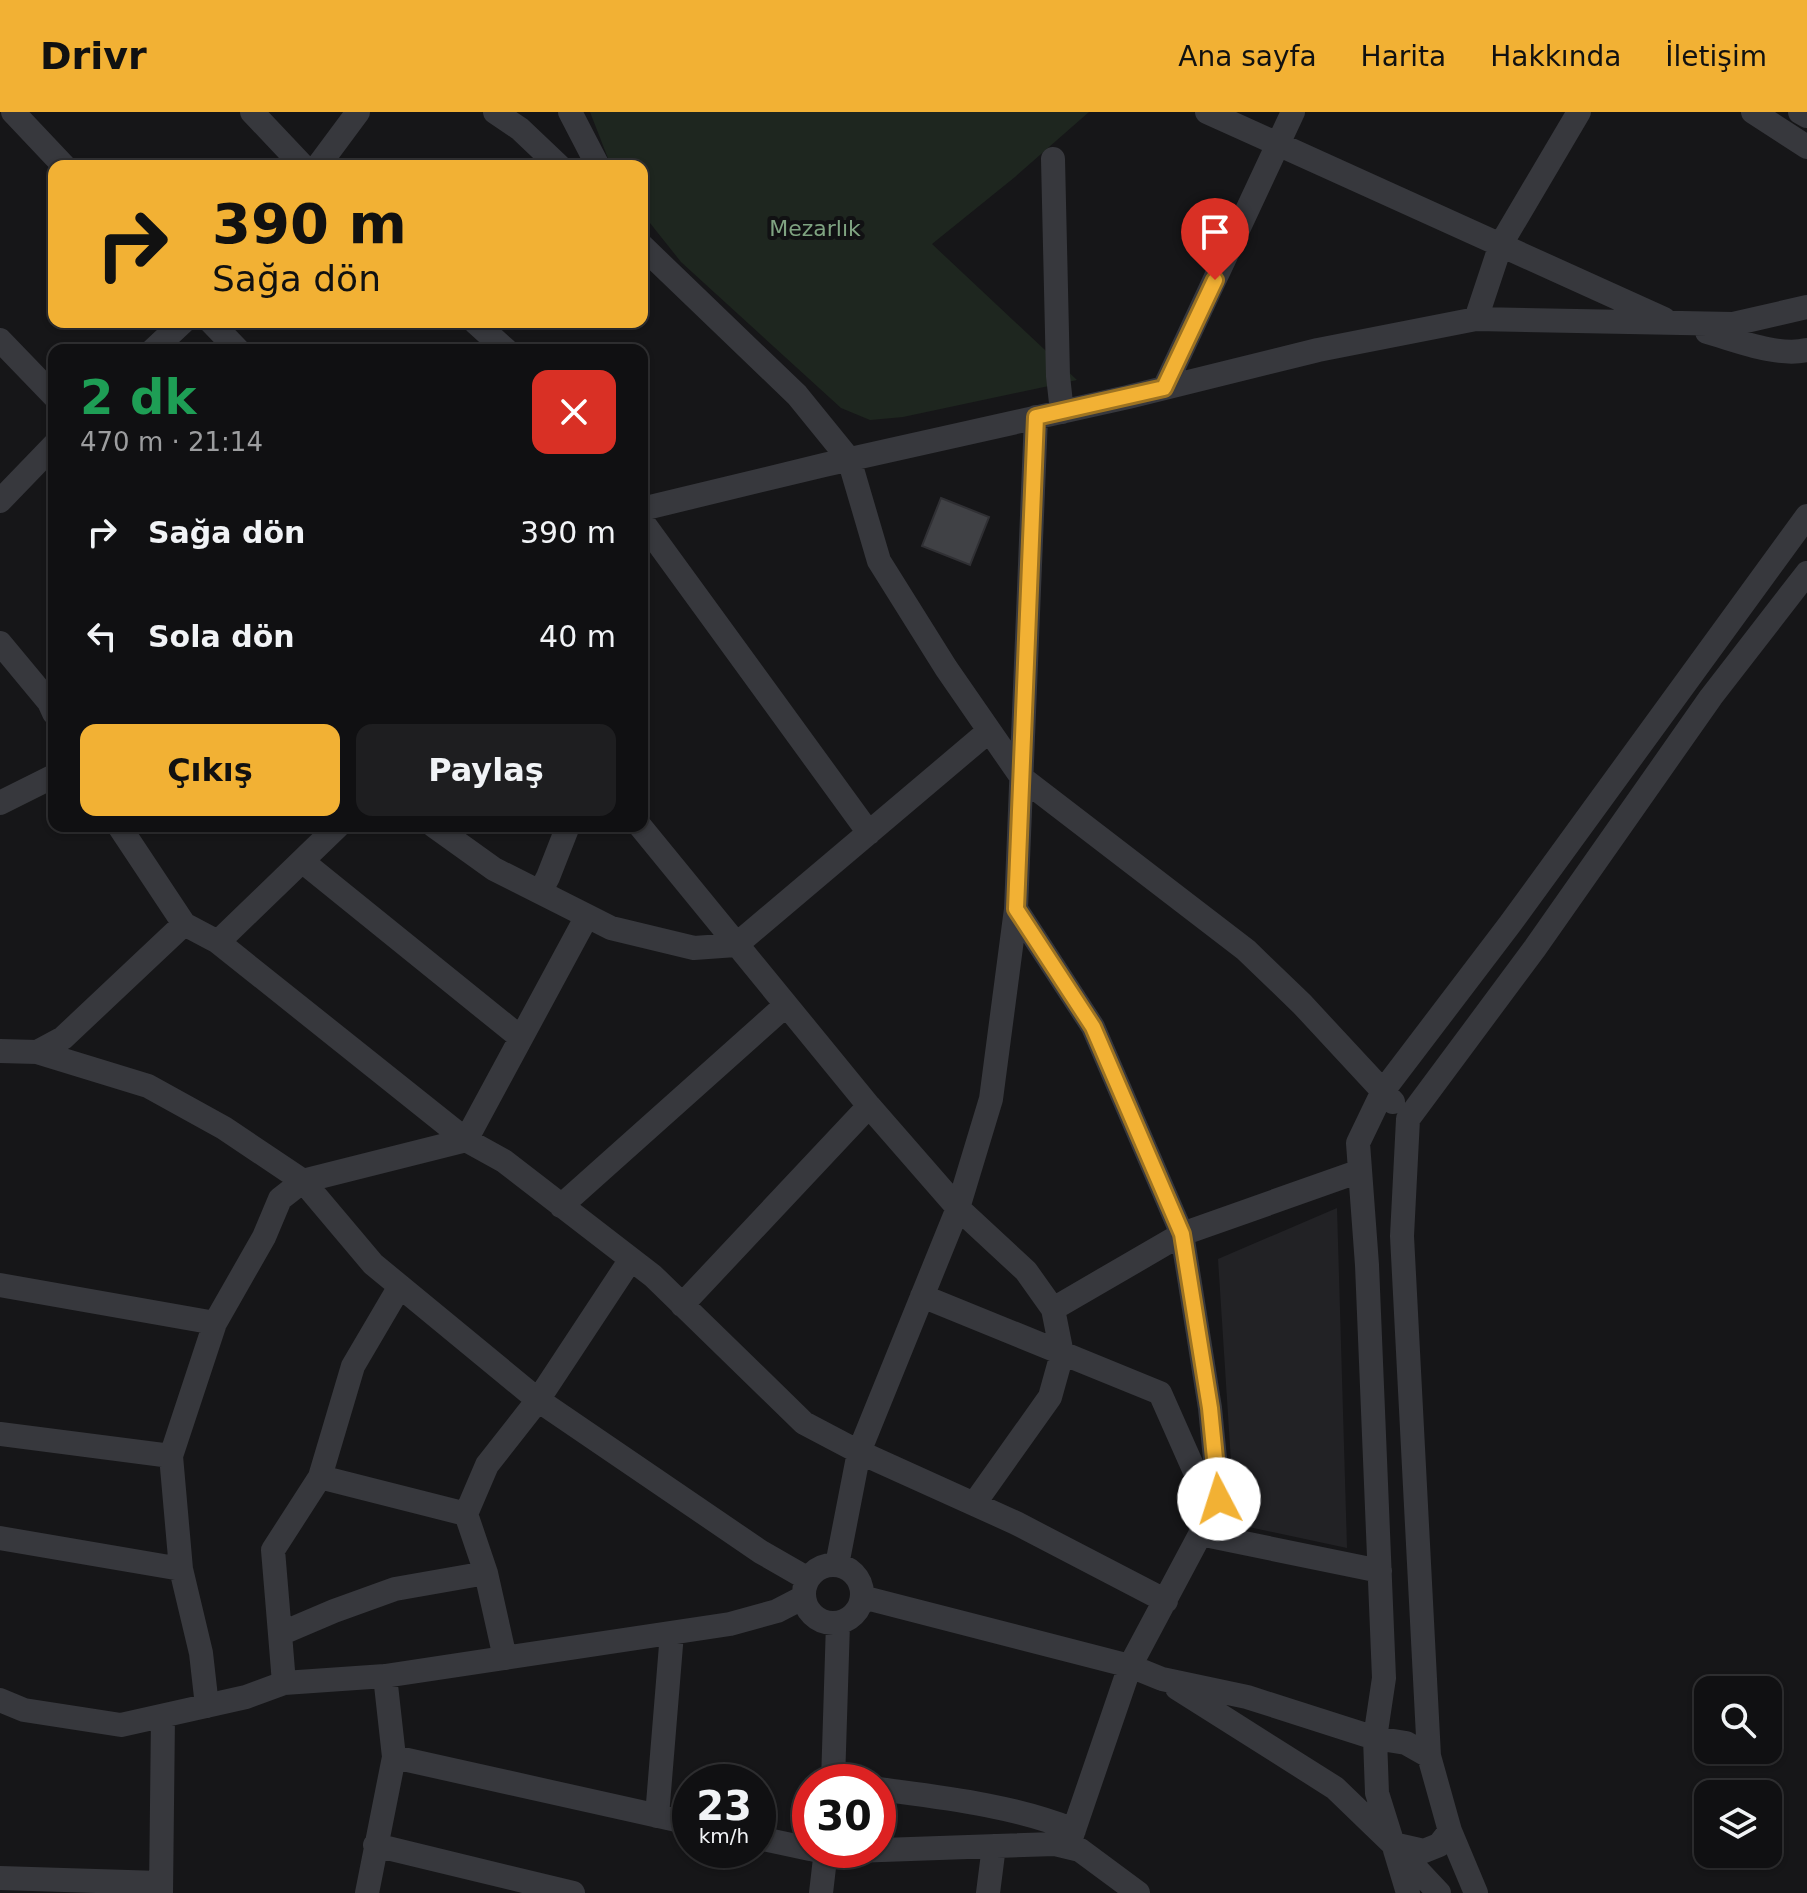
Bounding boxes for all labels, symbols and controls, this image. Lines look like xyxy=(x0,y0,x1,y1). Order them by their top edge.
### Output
text: Drivr xyxy=(40,34,147,78)
text: Ana sayfa xyxy=(1178,40,1317,73)
text: Harita xyxy=(1361,40,1446,73)
text: Hakkında xyxy=(1490,40,1621,73)
text: İletişim xyxy=(1665,40,1767,73)
text: 390 m xyxy=(212,191,407,256)
icon: right xyxy=(80,192,184,296)
pin xyxy=(1181,198,1249,280)
icon: arrive xyxy=(1193,210,1237,254)
park label: Mezarlık xyxy=(769,216,861,241)
text: Sağa dön xyxy=(212,258,381,299)
text: 2 dk xyxy=(80,369,196,425)
button: close xyxy=(532,370,616,454)
text: 470 m · 21:14 xyxy=(80,427,263,457)
icon: right xyxy=(80,510,124,554)
text: Sağa dön xyxy=(148,515,305,550)
text: 390 m xyxy=(520,515,616,550)
icon: left xyxy=(80,614,124,658)
text: Sola dön xyxy=(148,619,295,654)
text: 40 m xyxy=(539,619,616,654)
button: Çıkış xyxy=(80,724,340,816)
button: Paylaş xyxy=(356,724,616,816)
position arrow xyxy=(1177,1457,1261,1541)
map controls xyxy=(1694,1676,1782,1868)
button: search xyxy=(1694,1676,1782,1764)
speed limit sign: 30 xyxy=(792,1764,896,1868)
button: layers xyxy=(1694,1780,1782,1868)
text: 23 xyxy=(696,1783,752,1829)
text: km/h xyxy=(699,1824,749,1848)

